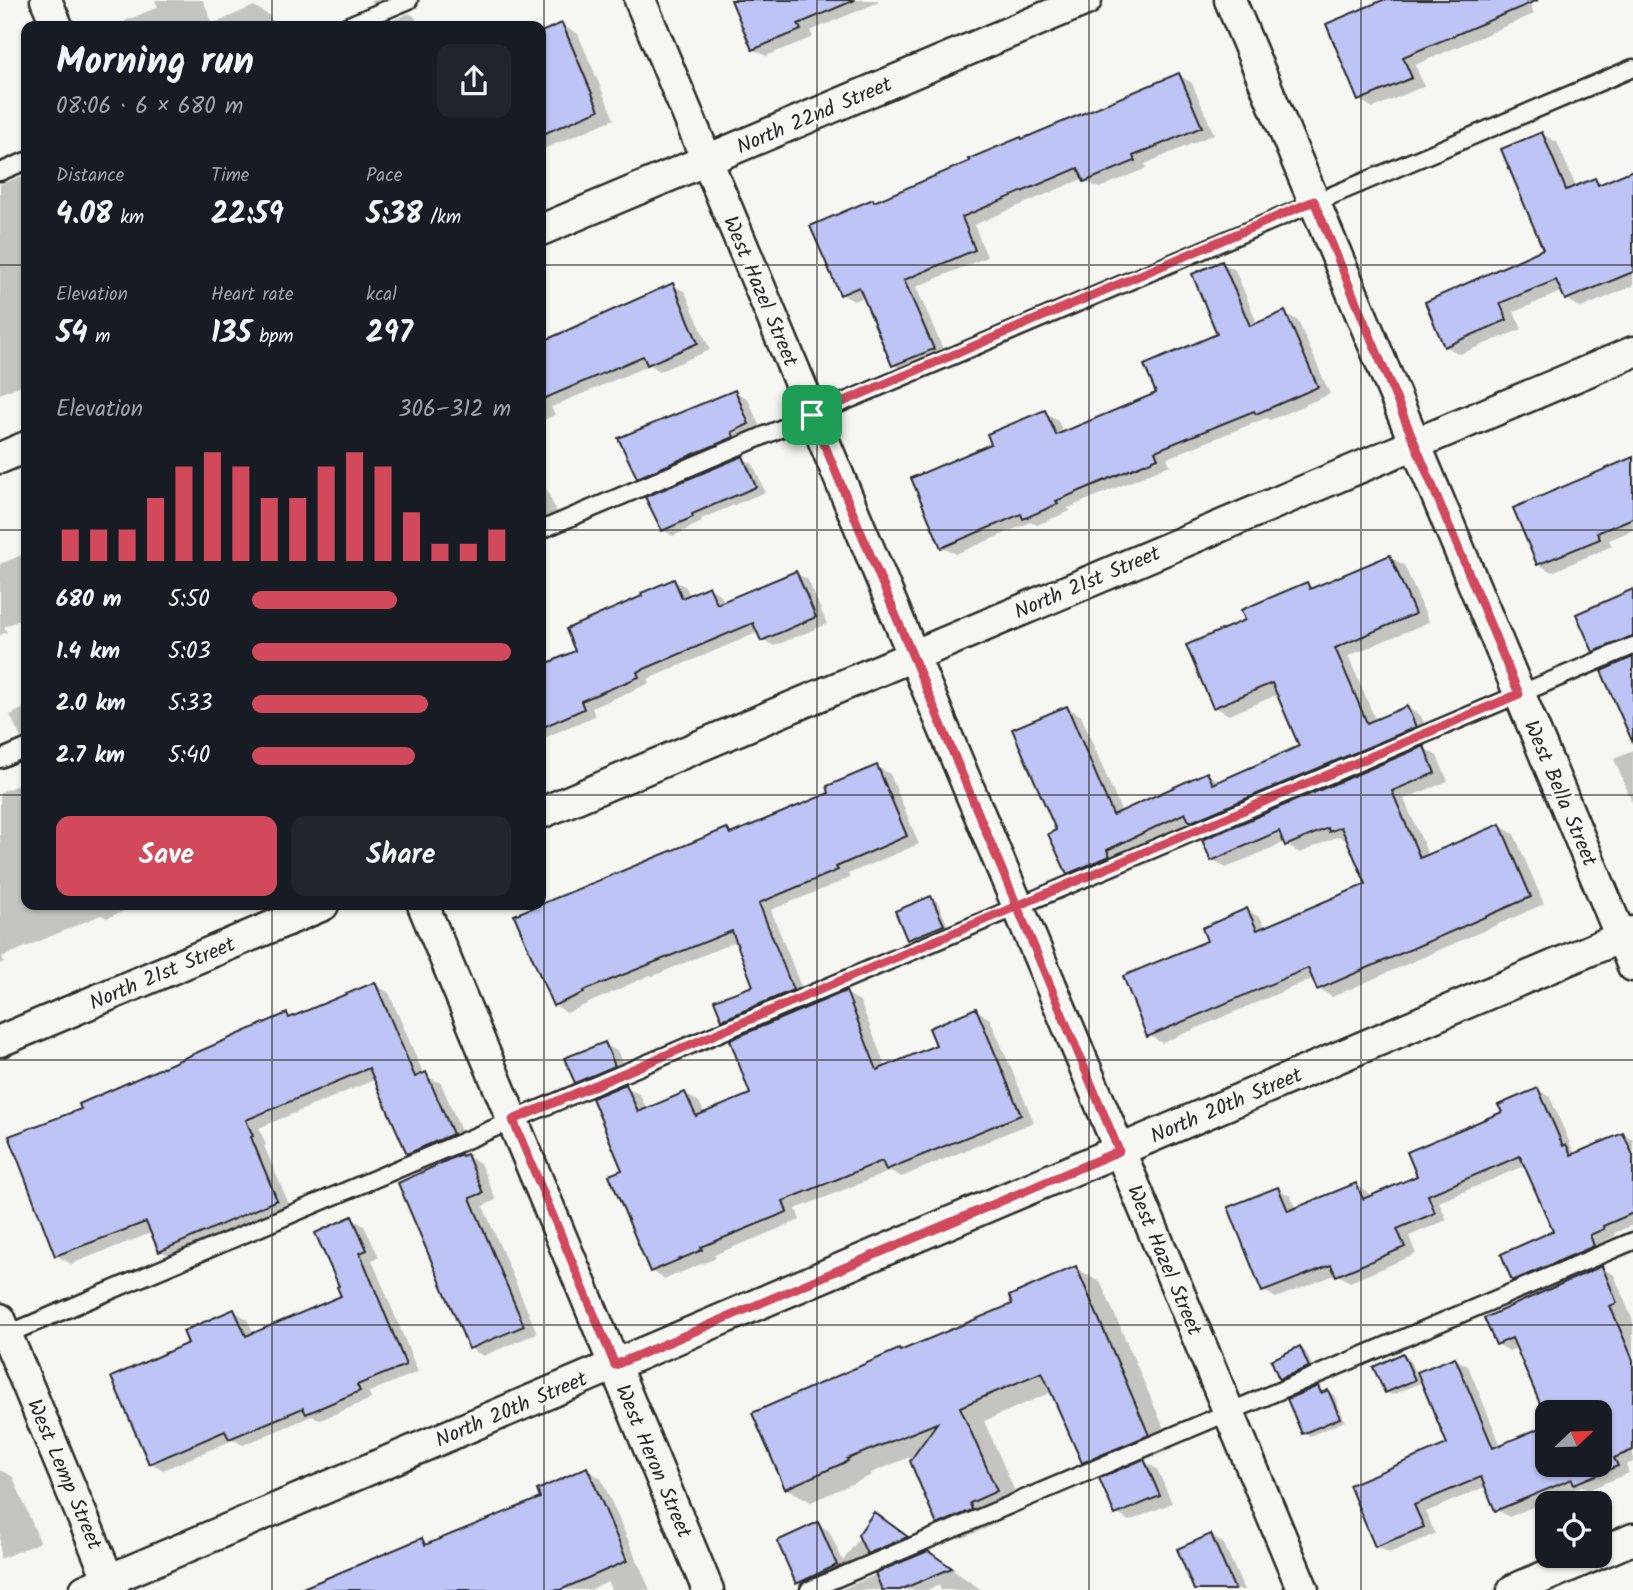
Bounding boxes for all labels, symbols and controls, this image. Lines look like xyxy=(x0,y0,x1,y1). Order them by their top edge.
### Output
text: Morning run xyxy=(56,33,254,93)
button: share xyxy=(437,44,511,118)
street label: North 22nd Street xyxy=(732,68,898,164)
text: 08:06 · 6 × 680 m xyxy=(56,89,243,125)
text: Distance xyxy=(56,161,124,191)
text: Time xyxy=(211,161,249,191)
text: Pace xyxy=(366,161,402,191)
text: 4.08 xyxy=(56,191,113,239)
text: 22:59 xyxy=(211,191,284,239)
text: 5:38 xyxy=(366,191,423,239)
text: km xyxy=(113,203,144,233)
text: /km xyxy=(423,203,461,233)
street label: West Hazel Street xyxy=(713,211,807,373)
text: Elevation xyxy=(56,280,128,310)
text: Heart rate xyxy=(211,280,294,310)
text: kcal xyxy=(366,280,397,310)
text: 54 xyxy=(56,310,88,358)
text: 135 xyxy=(211,310,252,358)
text: 297 xyxy=(366,310,413,358)
text: m xyxy=(88,322,110,352)
text: bpm xyxy=(252,322,293,352)
pin xyxy=(782,385,842,445)
text: Elevation xyxy=(56,392,143,428)
text: 306–312 m xyxy=(398,392,511,428)
icon: arrive xyxy=(793,396,831,434)
street label: North 21st Street xyxy=(1009,537,1167,629)
text: 680 m xyxy=(56,582,122,618)
text: 5:50 xyxy=(168,582,210,618)
text: 1.4 km xyxy=(56,634,120,670)
text: 5:03 xyxy=(168,634,211,670)
text: 2.0 km xyxy=(56,686,126,722)
text: 5:33 xyxy=(168,686,212,722)
street label: West Bella Street xyxy=(1514,715,1606,873)
text: 2.7 km xyxy=(56,738,125,774)
text: 5:40 xyxy=(168,738,210,774)
button: Save xyxy=(56,816,277,896)
button: Share xyxy=(291,816,511,896)
street label: North 21st Street xyxy=(84,928,242,1020)
street label: North 20th Street xyxy=(1145,1059,1309,1153)
street label: West Hazel Street xyxy=(1117,1180,1211,1342)
street label: North 20th Street xyxy=(430,1363,594,1457)
street label: West Heron Street xyxy=(605,1380,700,1544)
street label: West Lemp Street xyxy=(17,1394,111,1556)
north arrow xyxy=(1535,1400,1612,1477)
map controls xyxy=(1535,1400,1612,1568)
button: locate xyxy=(1535,1491,1612,1568)

